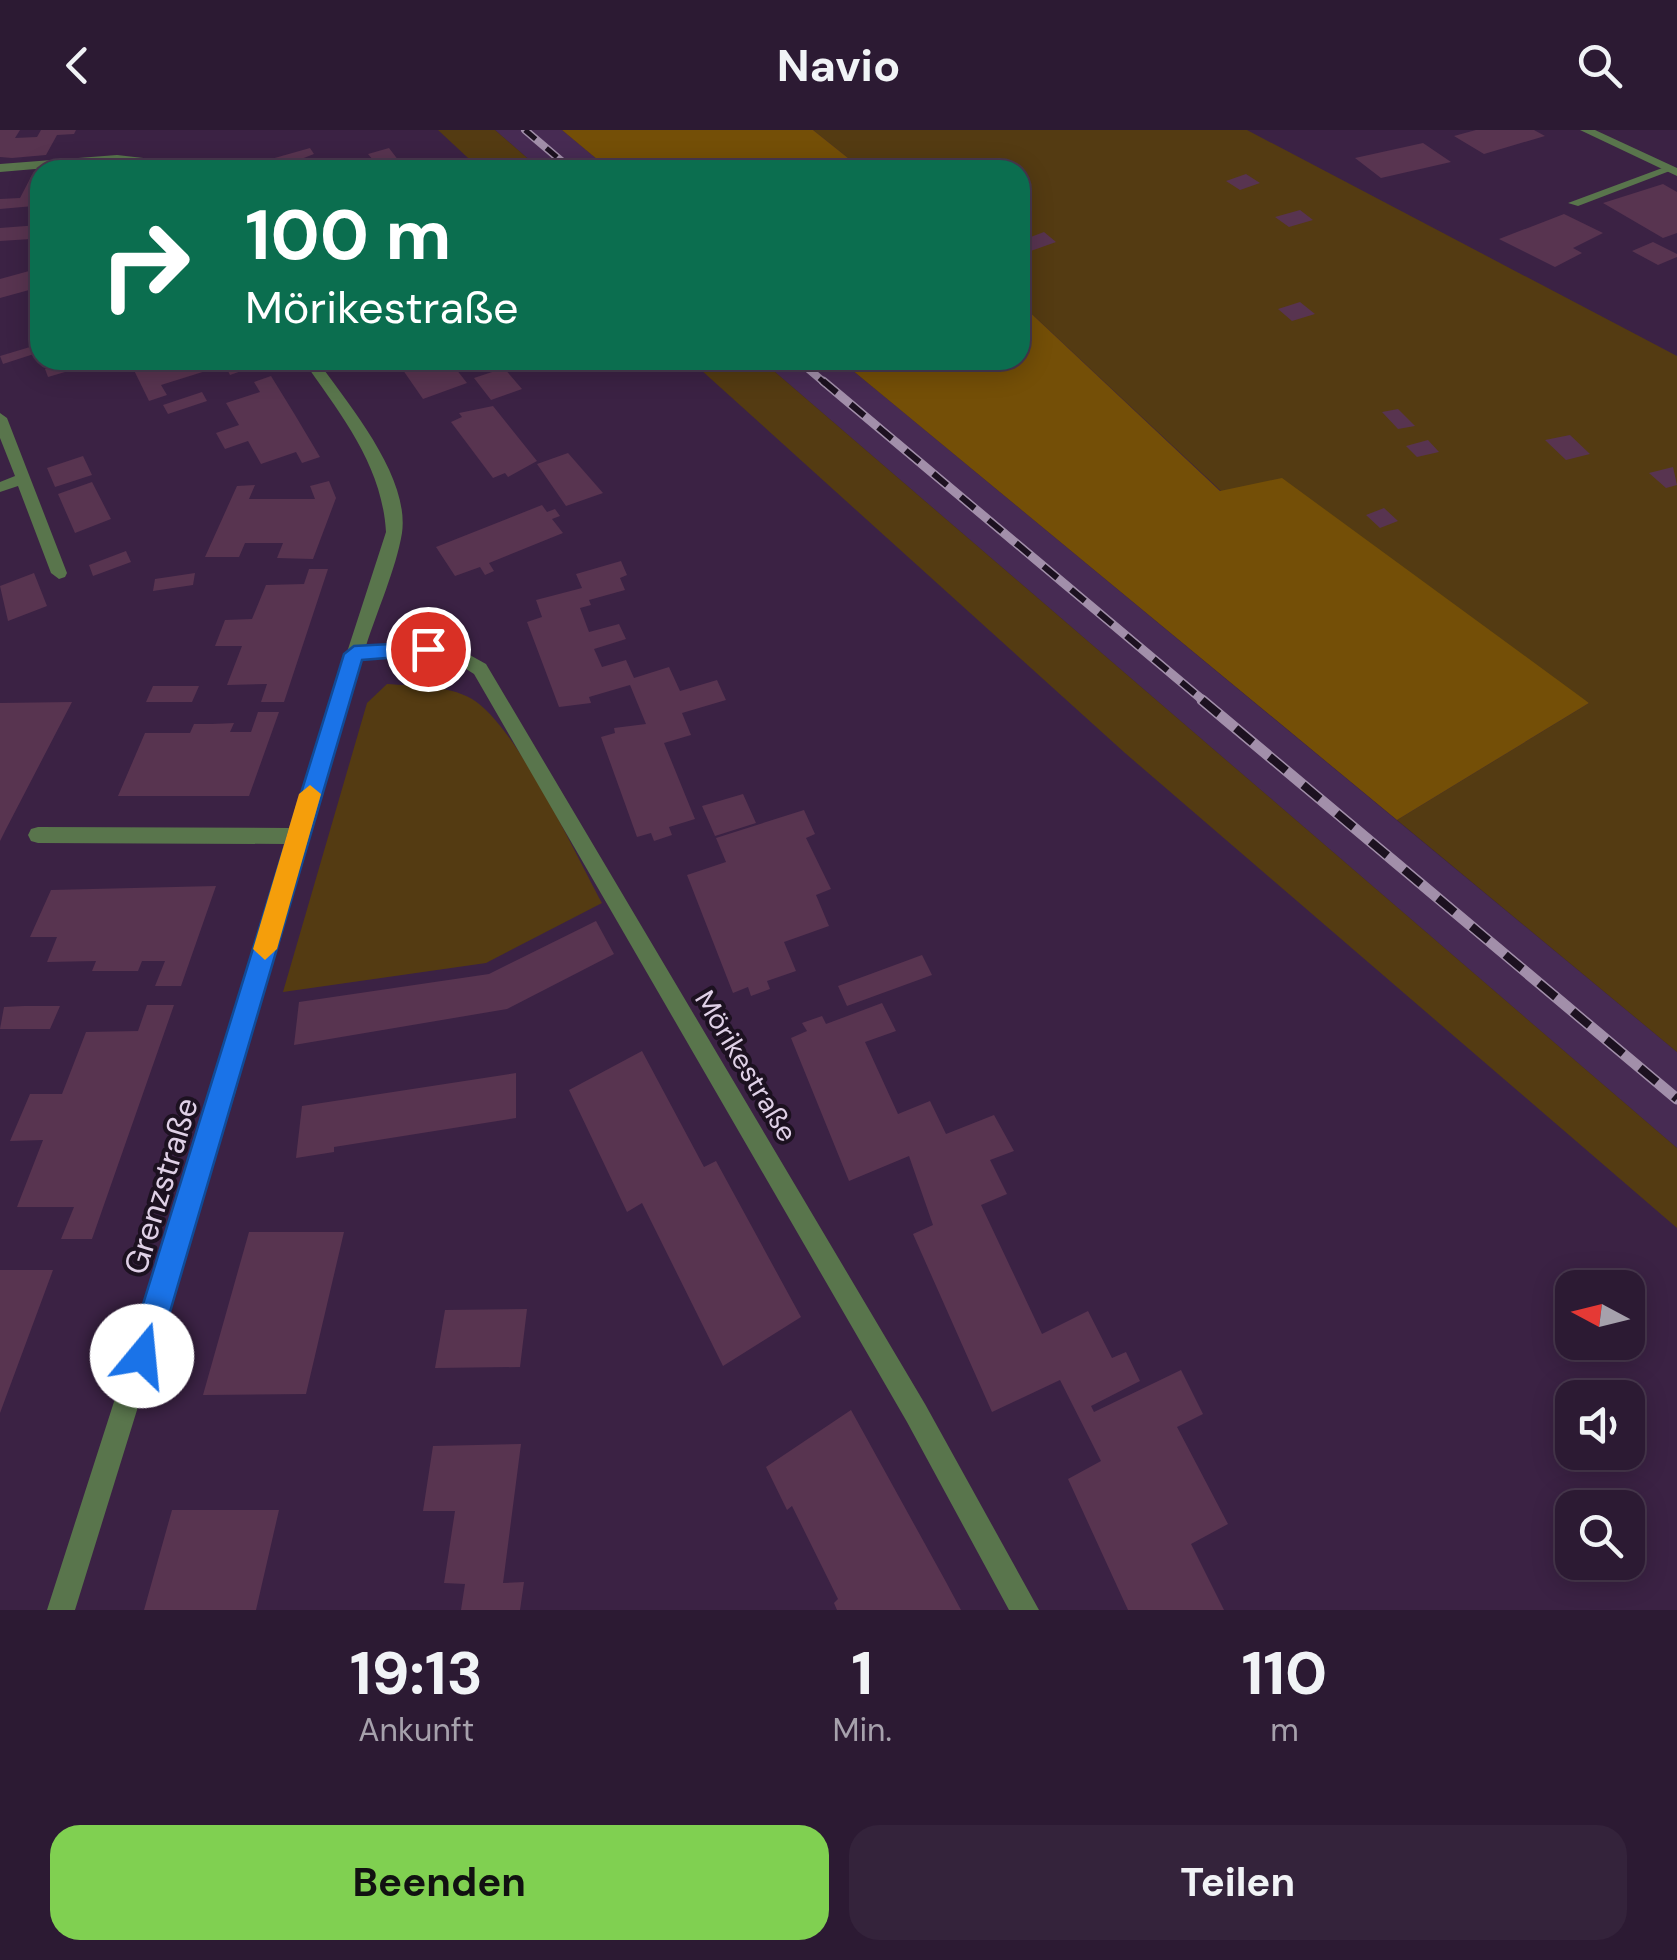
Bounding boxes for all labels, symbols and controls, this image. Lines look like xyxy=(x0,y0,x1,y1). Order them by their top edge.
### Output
text: Navio xyxy=(777,36,900,95)
icon: back xyxy=(50,38,105,93)
icon: search xyxy=(1572,38,1627,93)
text: 100 m xyxy=(245,190,451,281)
icon: right xyxy=(80,200,210,330)
text: Mörikestraße xyxy=(245,278,519,337)
pin xyxy=(386,607,471,692)
icon: arrive xyxy=(401,622,456,677)
street label: Mörikestraße xyxy=(686,983,806,1149)
street label: Grenzstraße xyxy=(114,1092,208,1280)
north arrow xyxy=(1555,1270,1645,1360)
map controls xyxy=(1555,1270,1645,1580)
position arrow xyxy=(90,1304,194,1408)
button: sound xyxy=(1555,1380,1645,1470)
button: search xyxy=(1555,1490,1645,1580)
text: 19:13 xyxy=(350,1634,483,1713)
text: 1 xyxy=(851,1634,873,1713)
text: 110 xyxy=(1241,1634,1327,1713)
text: Ankunft xyxy=(358,1709,474,1751)
text: Min. xyxy=(832,1709,892,1751)
text: m xyxy=(1270,1709,1299,1751)
button: Beenden xyxy=(50,1825,829,1940)
button: Teilen xyxy=(849,1825,1627,1940)

